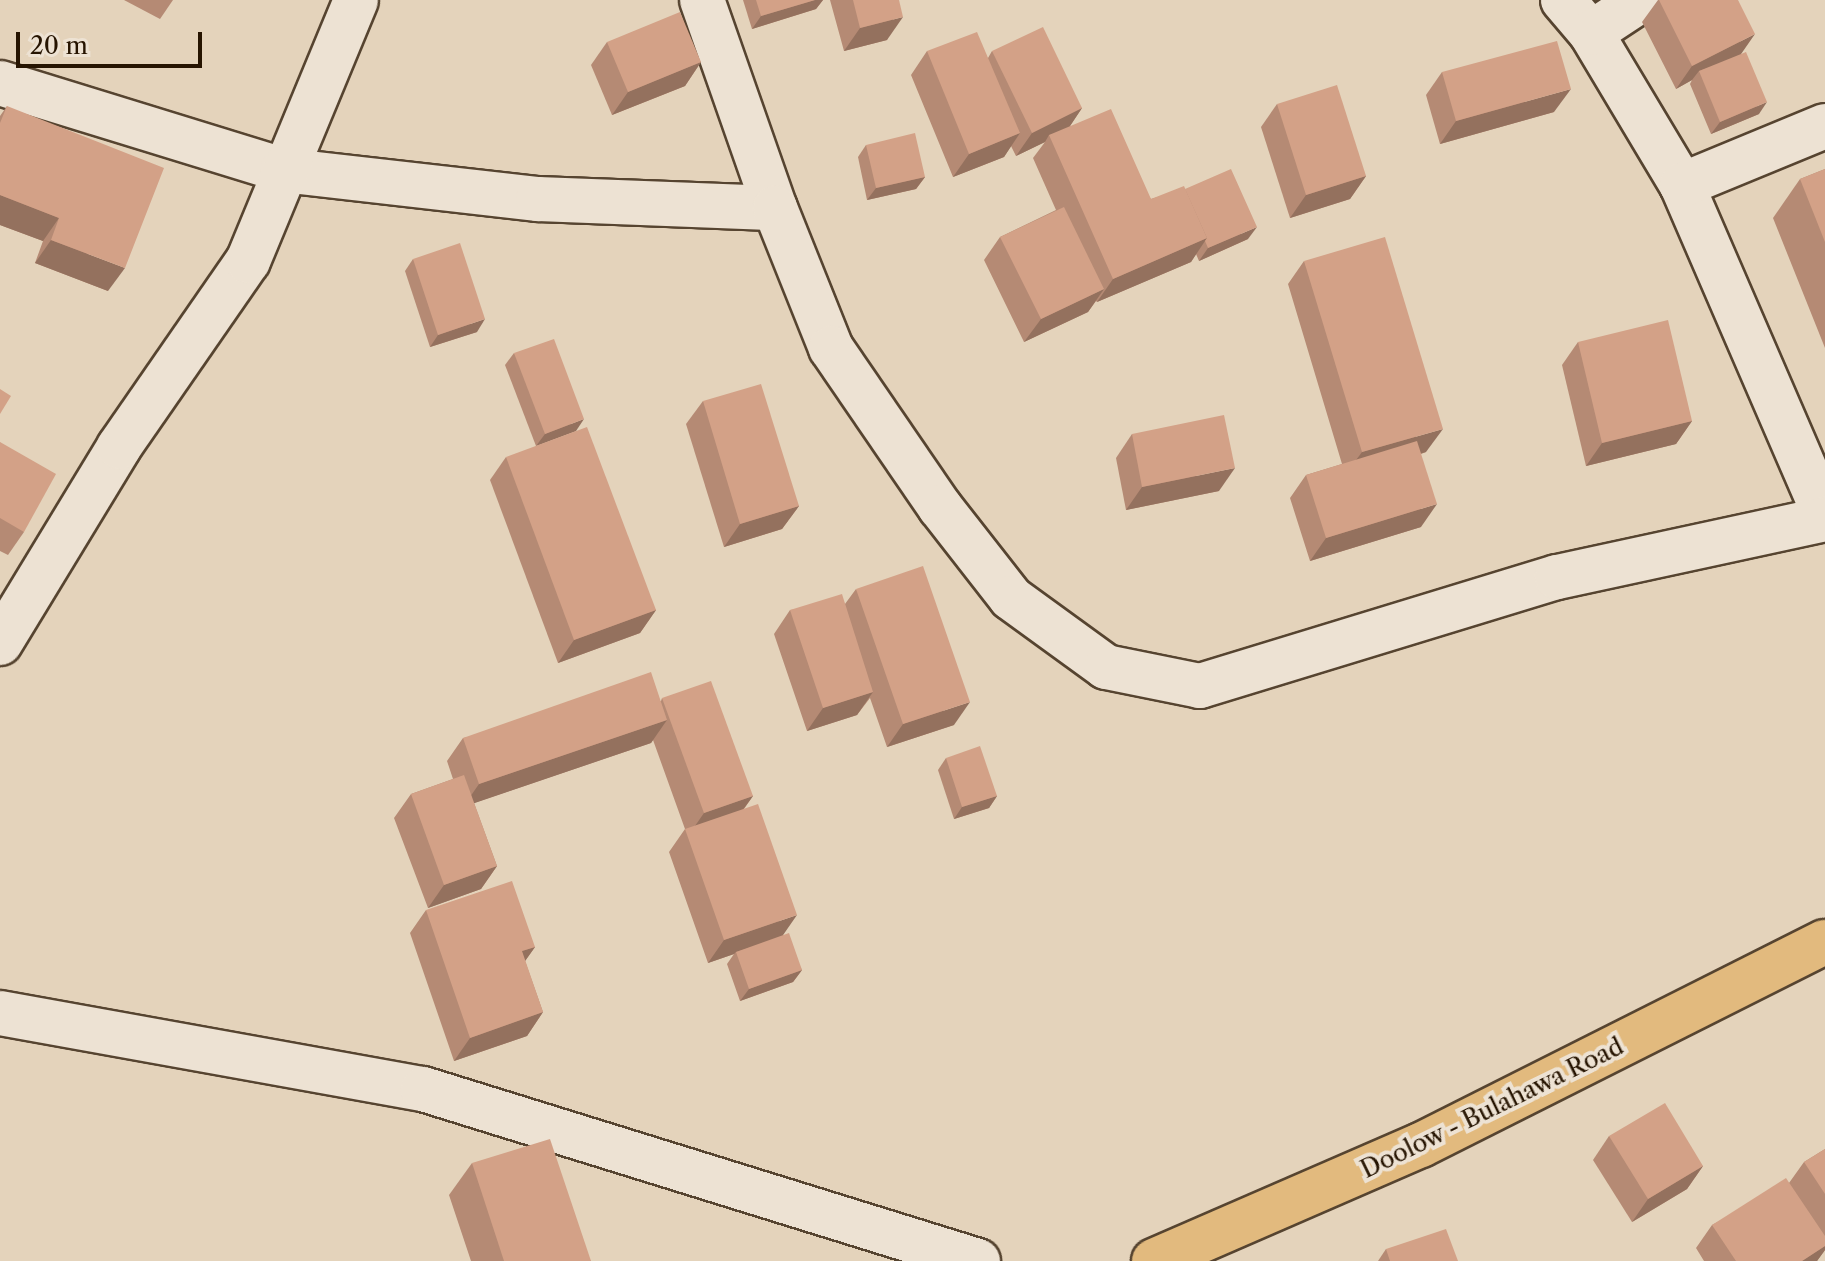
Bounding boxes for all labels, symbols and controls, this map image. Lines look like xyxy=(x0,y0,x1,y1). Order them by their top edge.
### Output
scale bar xyxy=(20,16,206,66)
text: 20 m xyxy=(30,31,88,60)
street label: Doolow - Bulahawa Road xyxy=(1356,1032,1628,1184)

